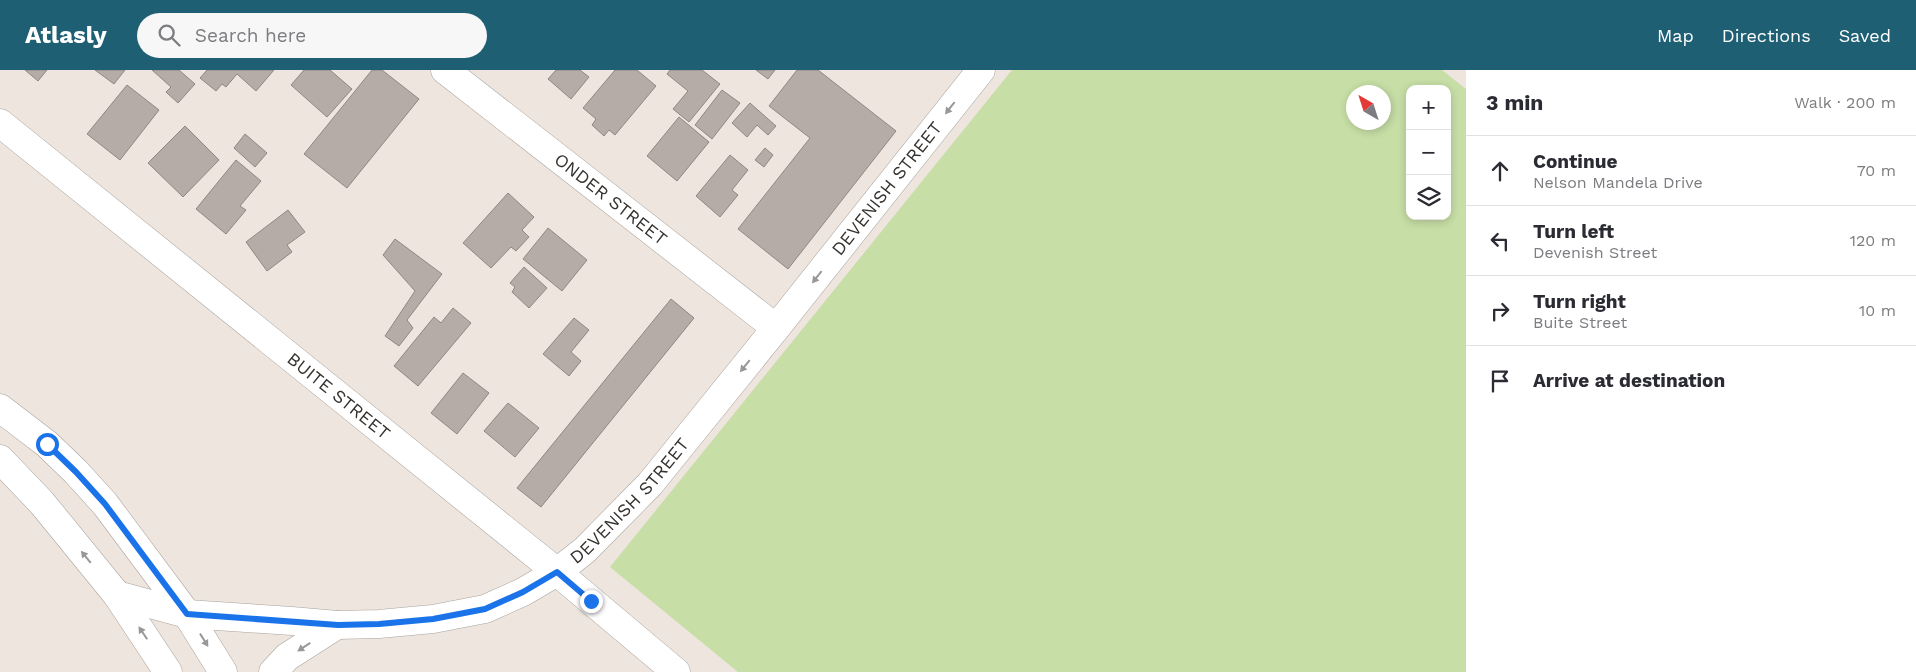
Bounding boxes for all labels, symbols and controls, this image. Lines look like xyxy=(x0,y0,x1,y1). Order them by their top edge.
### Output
search box xyxy=(137,13,487,58)
text: Atlasly xyxy=(25,21,107,49)
icon: search xyxy=(155,21,183,49)
text: Search here xyxy=(195,24,306,47)
text: Map xyxy=(1657,25,1694,46)
text: Directions xyxy=(1722,25,1811,46)
text: Saved xyxy=(1839,25,1891,46)
north arrow xyxy=(1346,85,1391,130)
map controls xyxy=(1406,85,1451,220)
button: + xyxy=(1406,85,1451,130)
text: 3 min xyxy=(1486,90,1543,115)
text: Walk · 200 m xyxy=(1794,93,1896,112)
one-way arrow xyxy=(945,101,956,114)
street label: DEVENISH STREET xyxy=(827,117,946,259)
button: − xyxy=(1406,130,1451,175)
street label: ONDER STREET xyxy=(550,148,672,249)
text: Continue xyxy=(1533,150,1617,173)
icon: ahead xyxy=(1486,157,1514,185)
text: 70 m xyxy=(1857,161,1896,180)
text: Nelson Mandela Drive xyxy=(1533,173,1703,192)
button: layers xyxy=(1406,175,1451,220)
text: Turn left xyxy=(1533,220,1614,243)
icon: left xyxy=(1486,227,1514,255)
text: 120 m xyxy=(1850,231,1896,250)
text: Devenish Street xyxy=(1533,243,1657,262)
one-way arrow xyxy=(811,270,822,283)
text: Turn right xyxy=(1533,290,1626,313)
icon: right xyxy=(1486,297,1514,325)
text: 10 m xyxy=(1859,301,1896,320)
text: Buite Street xyxy=(1533,313,1627,332)
street label: BUITE STREET xyxy=(283,348,395,443)
one-way arrow xyxy=(740,360,751,373)
icon: arrive xyxy=(1486,367,1514,395)
text: Arrive at destination xyxy=(1533,369,1725,392)
route start xyxy=(36,433,59,456)
street label: DEVENISH STREET xyxy=(565,433,693,568)
one-way arrow xyxy=(81,551,92,564)
route end xyxy=(580,590,603,613)
one-way arrow xyxy=(138,626,148,640)
one-way arrow xyxy=(199,634,208,647)
one-way arrow xyxy=(297,642,310,651)

